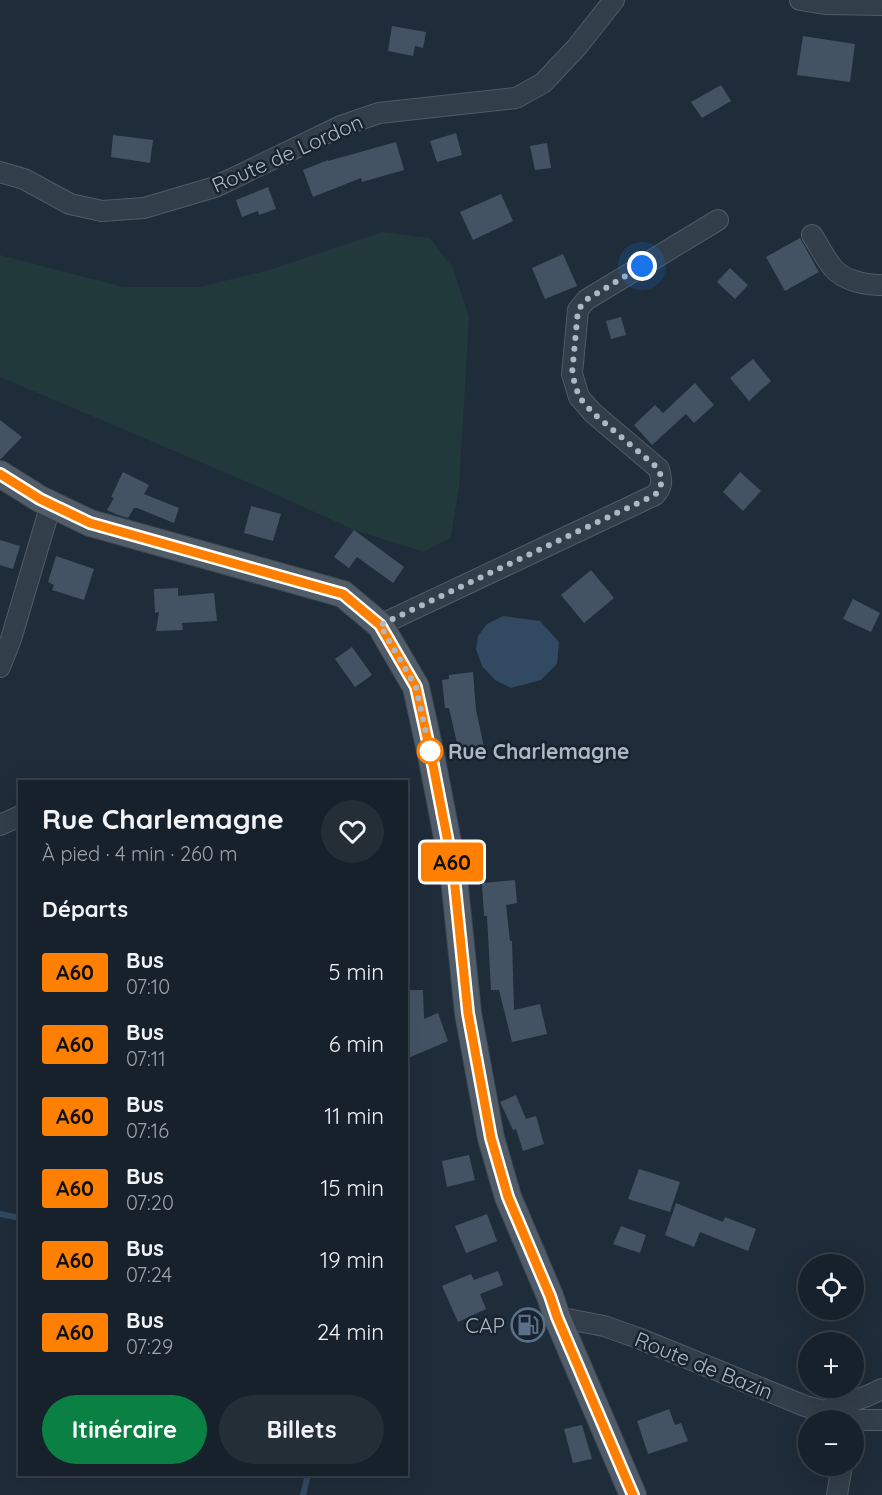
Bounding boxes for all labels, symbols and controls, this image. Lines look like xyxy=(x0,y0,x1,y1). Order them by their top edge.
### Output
street label: Route de Lordon xyxy=(207,108,367,198)
your location xyxy=(627,251,657,281)
marker: Rue Charlemagne xyxy=(417,738,443,764)
place label: Rue Charlemagne xyxy=(448,738,629,764)
button: heart xyxy=(321,800,384,863)
text: Rue Charlemagne xyxy=(42,801,284,836)
text: À pied · 4 min · 260 m xyxy=(42,841,237,866)
line badge: A60 xyxy=(418,842,486,882)
text: A60 xyxy=(433,849,471,875)
text: Départs xyxy=(42,895,128,923)
text: Bus xyxy=(126,946,164,974)
text: 5 min xyxy=(329,958,384,986)
text: A60 xyxy=(56,959,94,985)
text: 07:10 xyxy=(126,974,170,999)
text: Bus xyxy=(126,1018,164,1046)
text: 6 min xyxy=(329,1030,384,1058)
text: A60 xyxy=(56,1031,94,1057)
text: 07:11 xyxy=(126,1046,166,1071)
text: Bus xyxy=(126,1090,164,1118)
text: 11 min xyxy=(324,1102,384,1130)
text: A60 xyxy=(56,1103,94,1129)
text: 07:16 xyxy=(126,1118,169,1143)
text: Bus xyxy=(126,1162,164,1190)
text: 15 min xyxy=(320,1174,384,1202)
text: A60 xyxy=(56,1175,94,1201)
text: 07:20 xyxy=(126,1190,174,1215)
text: Bus xyxy=(126,1234,164,1262)
text: 19 min xyxy=(320,1246,384,1274)
text: A60 xyxy=(56,1247,94,1273)
map controls xyxy=(798,1254,864,1476)
button: locate xyxy=(798,1254,864,1320)
text: 07:24 xyxy=(126,1262,172,1287)
text: Bus xyxy=(126,1306,164,1334)
fuel station icon: CAP xyxy=(510,1307,546,1343)
place label: CAP xyxy=(465,1312,505,1338)
text: 24 min xyxy=(317,1318,384,1346)
text: A60 xyxy=(56,1319,94,1345)
street label: Route de Bazin xyxy=(631,1325,777,1405)
button: + xyxy=(798,1332,864,1398)
text: 07:29 xyxy=(126,1334,173,1359)
button: Itinéraire xyxy=(42,1395,207,1464)
button: Billets xyxy=(219,1395,384,1464)
button: − xyxy=(798,1410,864,1476)

